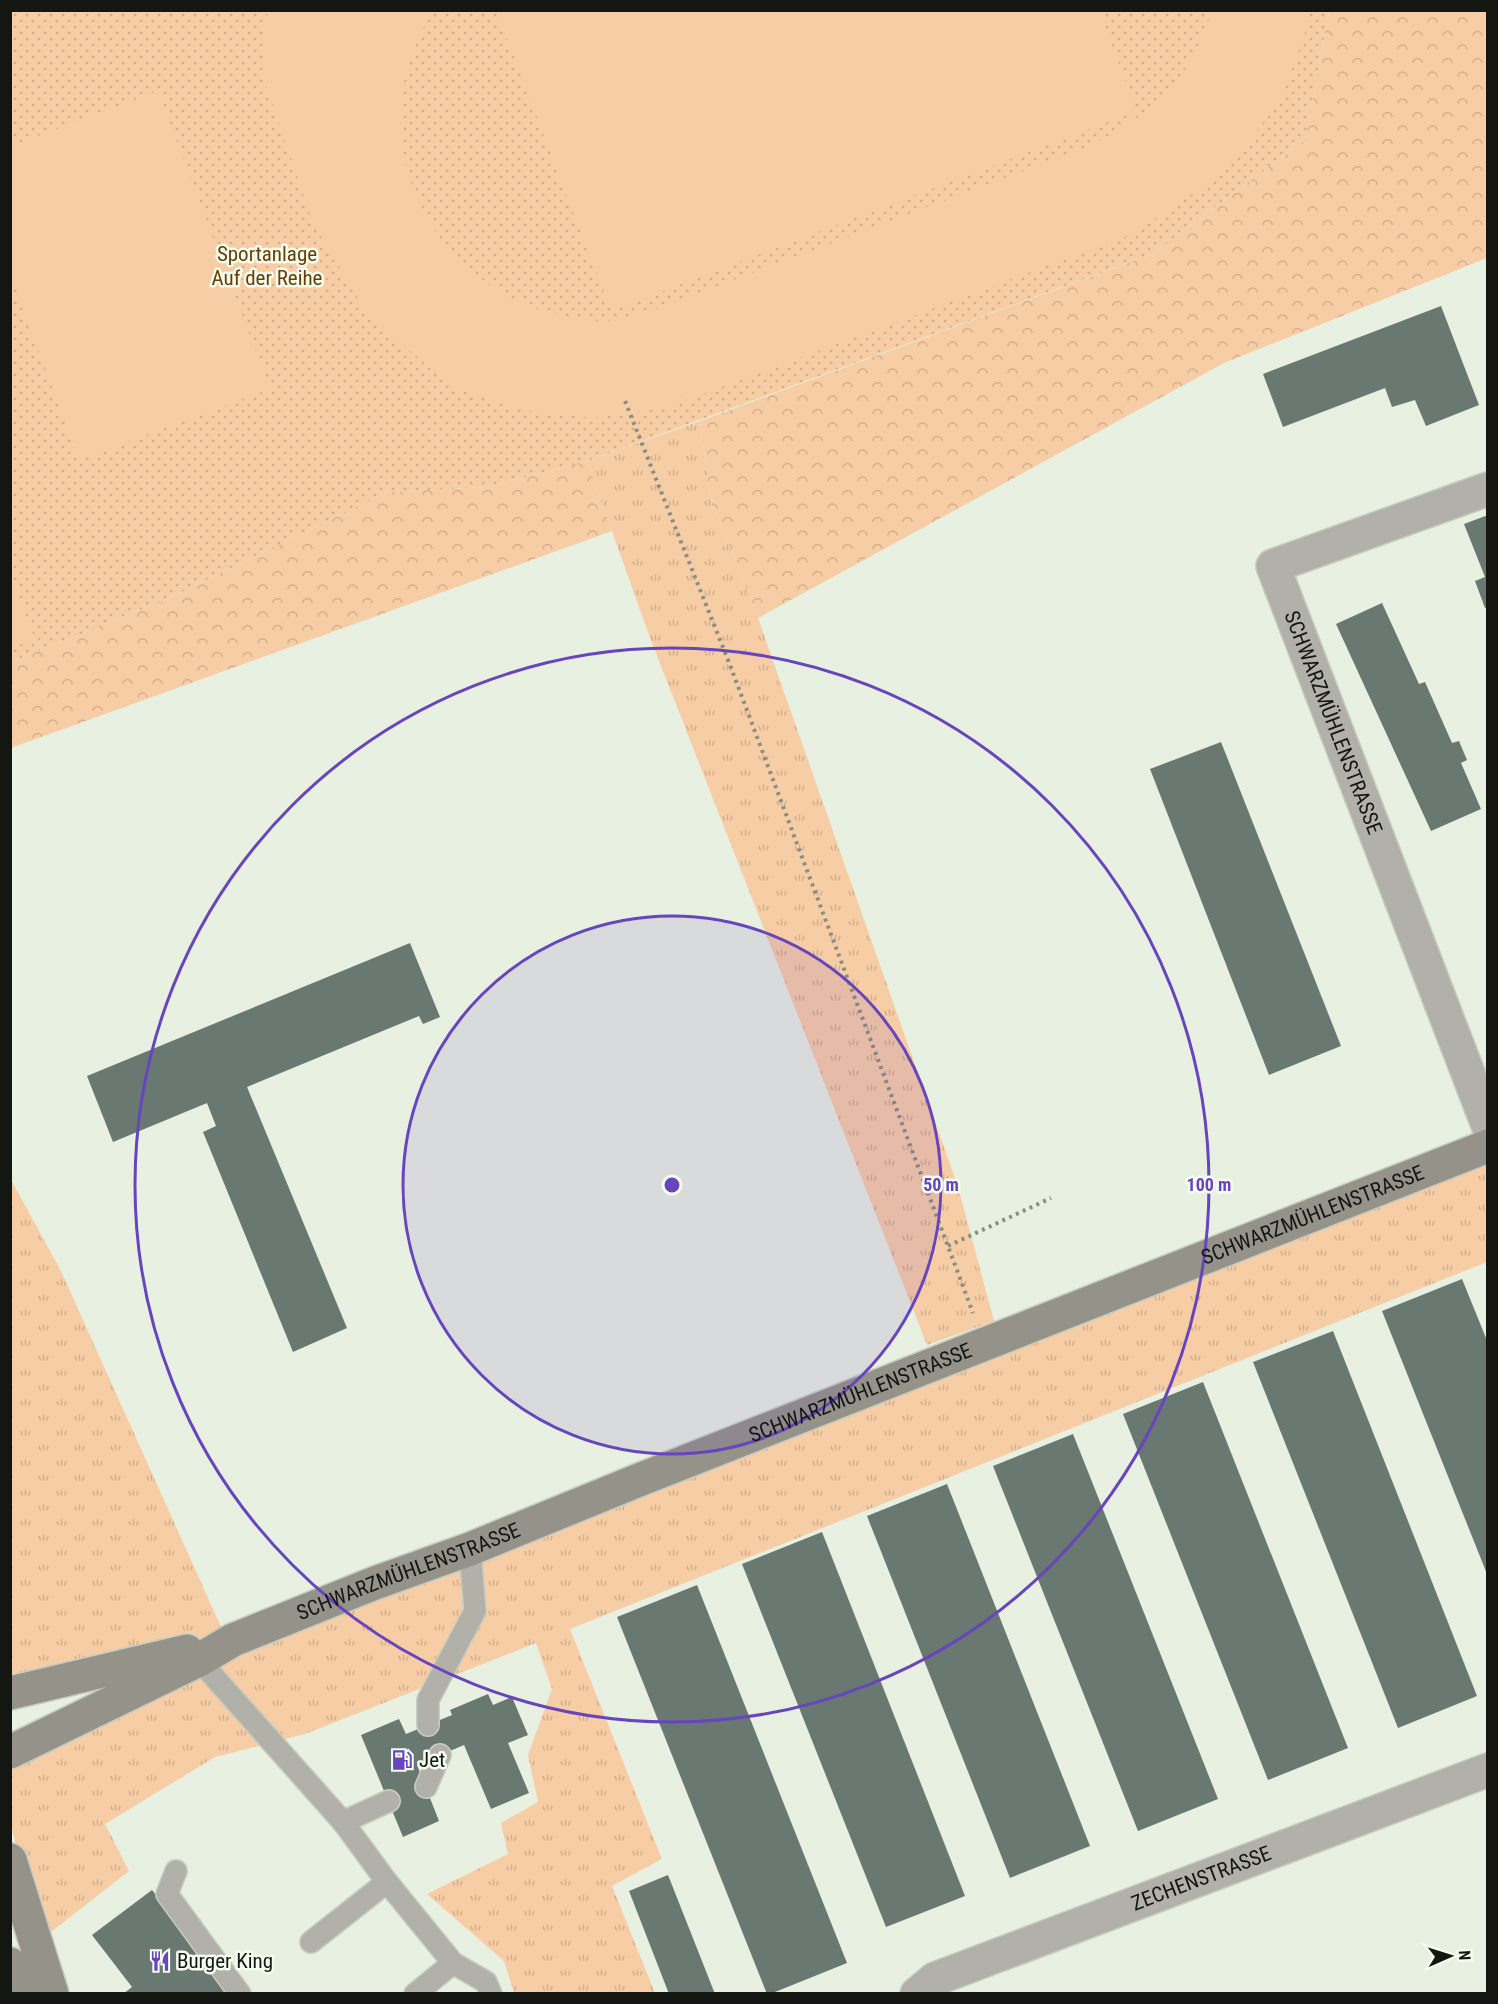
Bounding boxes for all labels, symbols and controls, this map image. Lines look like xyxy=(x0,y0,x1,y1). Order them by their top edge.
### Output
park label: Sportanlage Auf der Reihe xyxy=(212,242,323,290)
street label: SCHWARZMÜHLENSTRASSE xyxy=(1279,607,1387,837)
street label: SCHWARZMÜHLENSTRASSE xyxy=(1198,1160,1427,1270)
text: 50 m xyxy=(923,1174,959,1195)
text: 100 m xyxy=(1187,1174,1231,1195)
centre of rings xyxy=(662,1175,682,1195)
street label: SCHWARZMÜHLENSTRASSE xyxy=(746,1338,975,1447)
street label: SCHWARZMÜHLENSTRASSE xyxy=(293,1518,524,1625)
fuel station icon: Jet xyxy=(390,1748,414,1772)
place label: Jet xyxy=(419,1748,445,1772)
street label: ZECHENSTRASSE xyxy=(1128,1841,1274,1916)
north arrow xyxy=(1420,1926,1480,1986)
restaurant icon: Burger King xyxy=(148,1949,172,1973)
place label: Burger King xyxy=(177,1949,273,1973)
text: N xyxy=(1455,1950,1474,1961)

